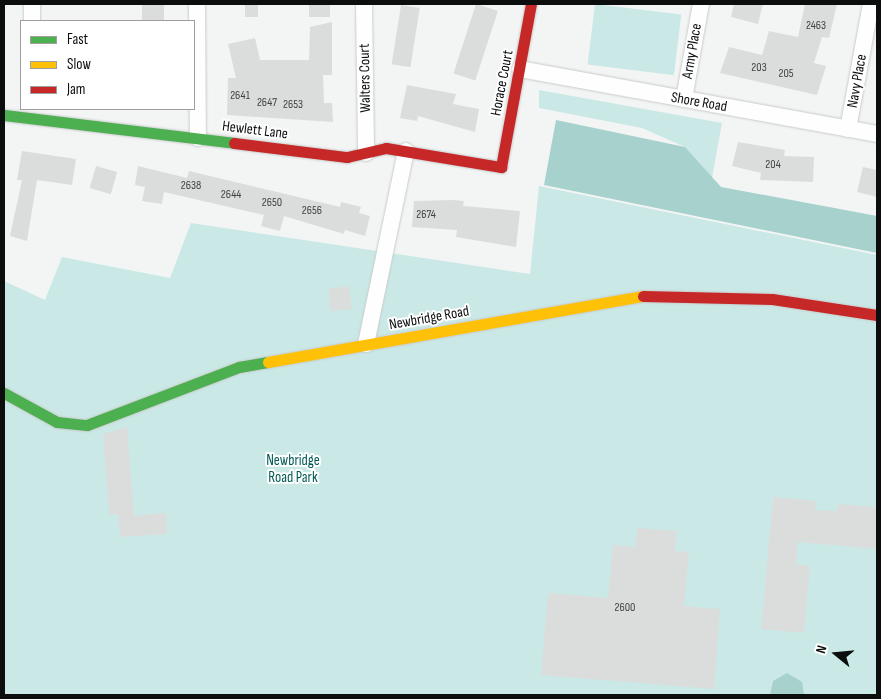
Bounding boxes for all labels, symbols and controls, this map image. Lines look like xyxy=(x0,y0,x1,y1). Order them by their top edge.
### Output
house number: 2463 xyxy=(806,19,826,33)
legend xyxy=(20,20,195,110)
street label: Army Place xyxy=(678,22,706,80)
text: Fast xyxy=(67,30,88,49)
street label: Walters Court xyxy=(355,43,375,113)
street label: Horace Court xyxy=(487,49,517,117)
street label: Navy Place xyxy=(843,53,871,109)
text: Slow xyxy=(67,55,91,74)
house number: 203 xyxy=(751,61,767,75)
house number: 205 xyxy=(778,67,794,81)
text: Jam xyxy=(67,80,85,99)
street label: Shore Road xyxy=(670,88,728,116)
house number: 2641 xyxy=(230,89,250,103)
house number: 2647 xyxy=(257,96,277,110)
house number: 2653 xyxy=(283,98,303,112)
street label: Hewlett Lane xyxy=(221,117,289,143)
house number: 204 xyxy=(765,158,781,172)
house number: 2638 xyxy=(181,179,201,193)
house number: 2644 xyxy=(221,188,241,202)
house number: 2650 xyxy=(262,196,282,210)
house number: 2656 xyxy=(302,204,322,218)
house number: 2674 xyxy=(416,208,436,222)
street label: Newbridge Road xyxy=(388,302,470,334)
park label: Newbridge Road Park xyxy=(266,451,320,486)
house number: 2600 xyxy=(615,601,635,615)
north arrow xyxy=(811,629,861,679)
text: N xyxy=(812,643,830,656)

